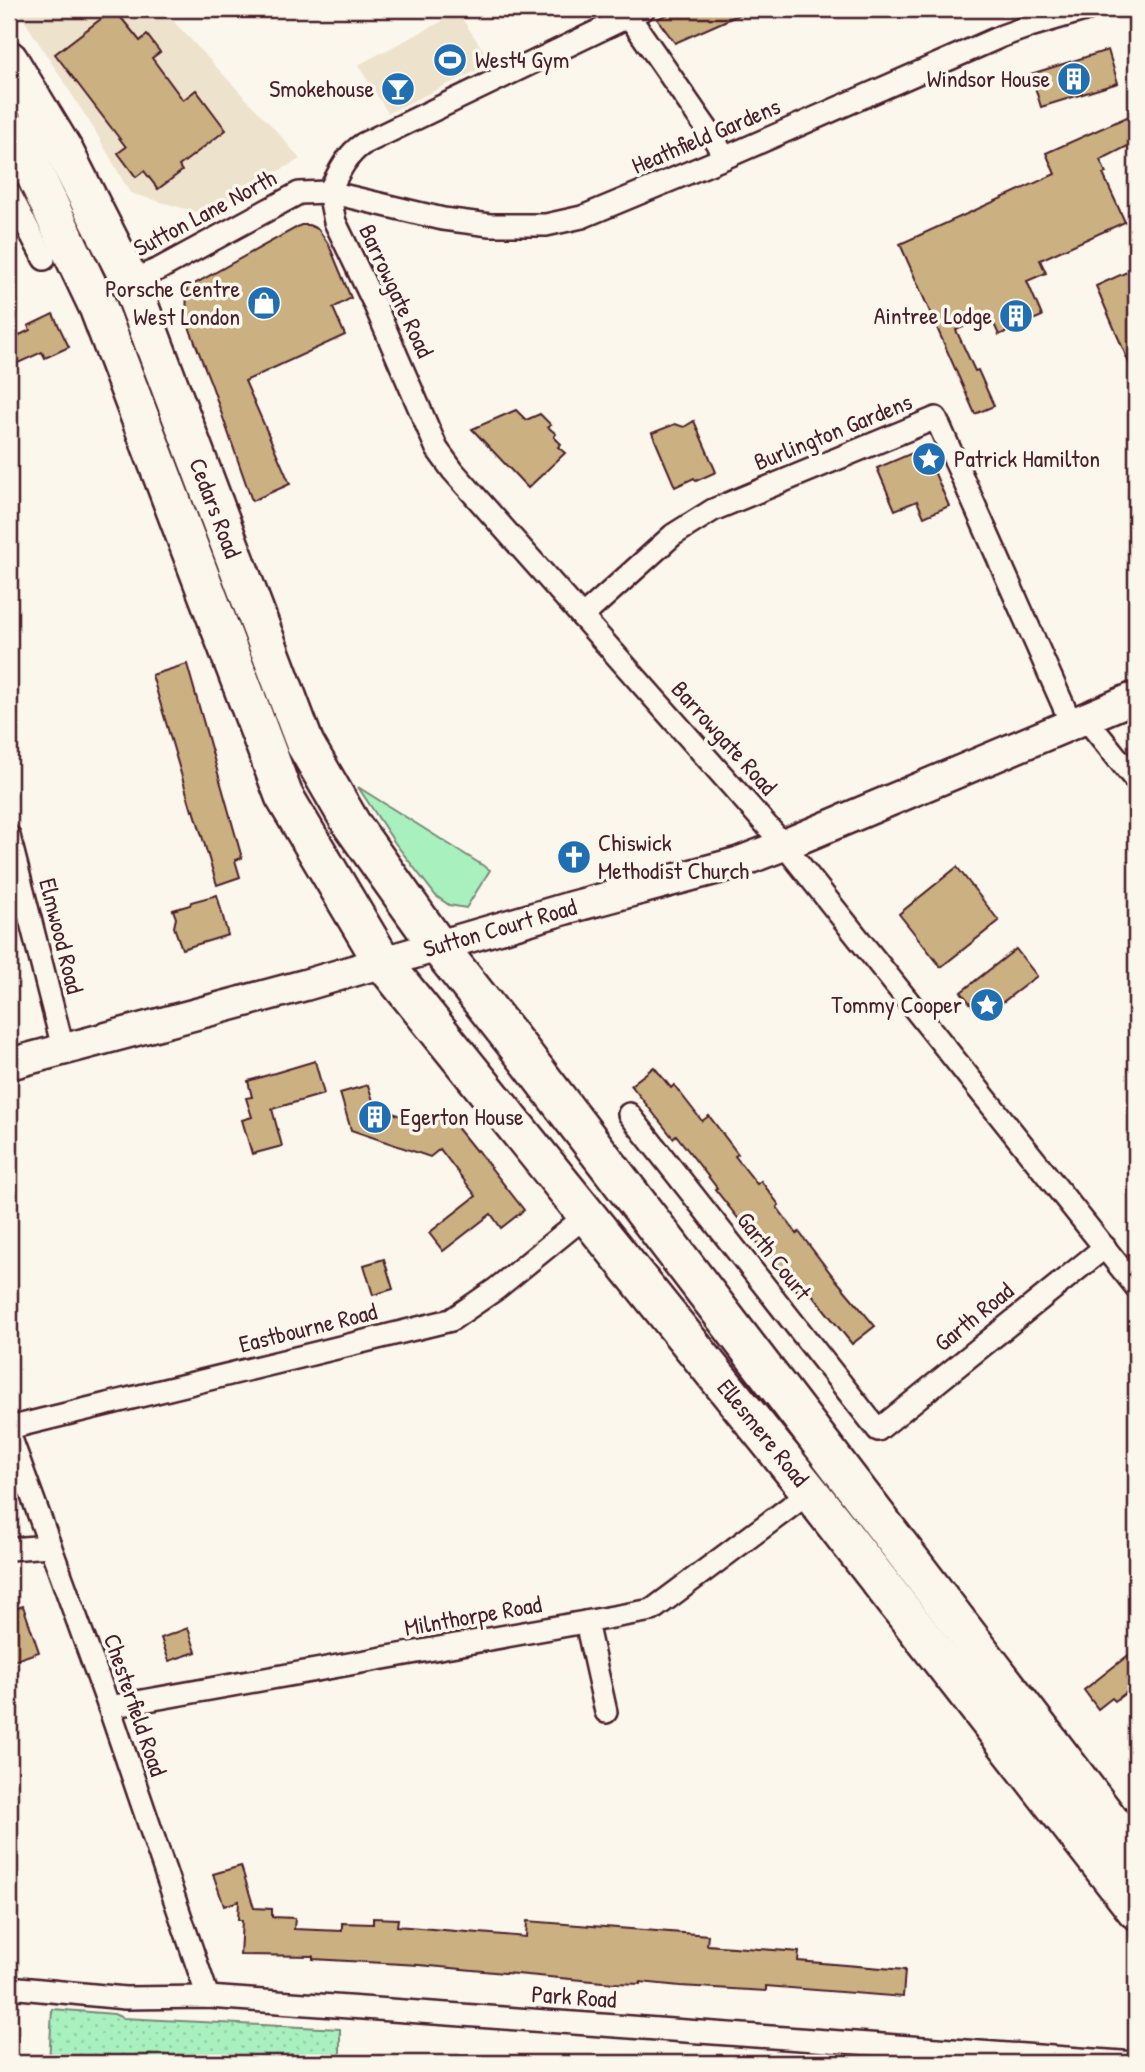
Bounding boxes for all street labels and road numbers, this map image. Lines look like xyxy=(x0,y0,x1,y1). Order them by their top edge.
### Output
street label: Heathfield Gardens xyxy=(627,89,785,181)
street label: Sutton Lane North xyxy=(128,161,282,263)
street label: Barrowgate Road xyxy=(352,219,442,362)
street label: Burlington Gardens xyxy=(749,385,916,477)
street label: Cedars Road xyxy=(182,453,250,562)
street label: Barrowgate Road xyxy=(665,673,785,801)
street label: Elmwood Road xyxy=(32,875,92,997)
street label: Sutton Court Road xyxy=(419,890,580,964)
street label: Garth Court xyxy=(730,1205,820,1307)
street label: Garth Road xyxy=(927,1274,1020,1358)
street label: Eastbourne Road xyxy=(235,1294,380,1360)
street label: Ellesmere Road xyxy=(711,1372,817,1493)
street label: Milnthorpe Road xyxy=(402,1587,544,1643)
street label: Chesterfield Road xyxy=(97,1629,175,1780)
street label: Park Road xyxy=(531,1977,618,2015)

